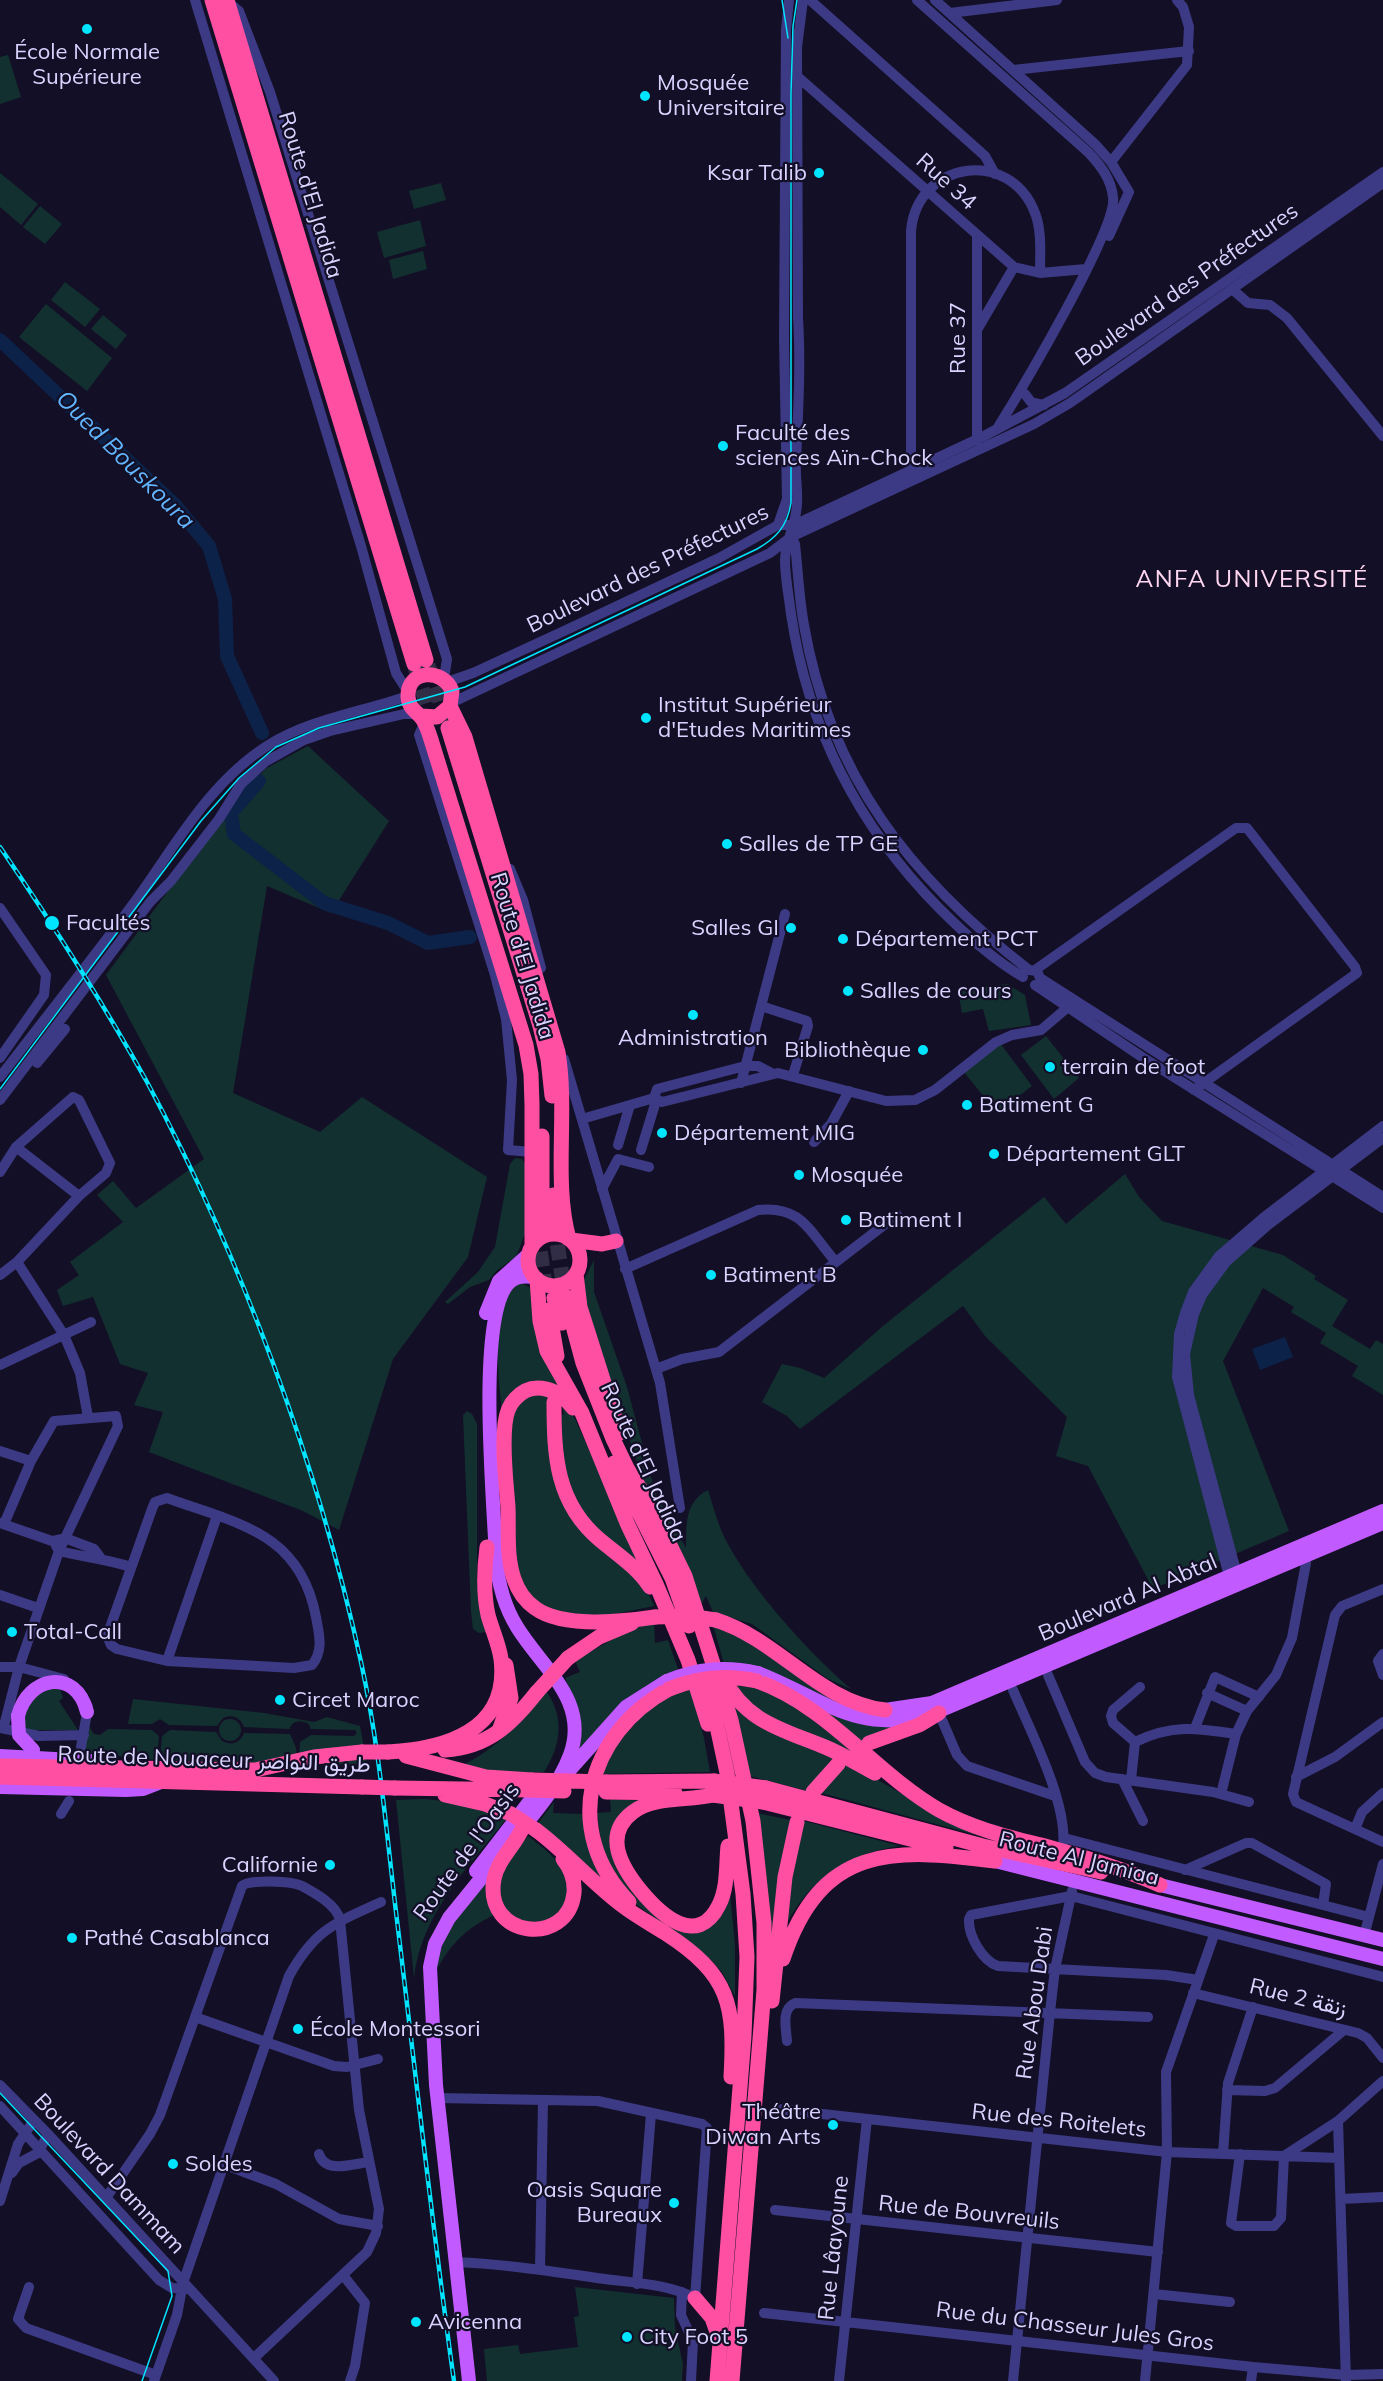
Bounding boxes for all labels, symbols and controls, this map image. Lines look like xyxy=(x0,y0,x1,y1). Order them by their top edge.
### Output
marker: École Normale Supérieure xyxy=(80,22,94,36)
place label: École Normale Supérieure xyxy=(14,39,160,90)
place label: Mosquée Universitaire xyxy=(657,70,785,122)
marker: Mosquée Universitaire xyxy=(638,89,652,103)
street label: Route d'El Jadida xyxy=(272,109,348,281)
street label: Rue 34 xyxy=(910,148,982,216)
place label: Ksar Talib xyxy=(707,160,807,186)
marker: Ksar Talib xyxy=(812,166,826,180)
street label: Boulevard des Préfectures xyxy=(1071,198,1303,372)
street label: Rue 37 xyxy=(945,302,971,374)
water label: Oued Bouskoura xyxy=(50,385,200,535)
place label: Faculté des sciences Aïn-Chock xyxy=(735,420,933,472)
marker: Faculté des sciences Aïn-Chock xyxy=(716,439,730,453)
street label: Boulevard des Préfectures xyxy=(523,499,773,639)
district label: ANFA UNIVERSITÉ xyxy=(1136,566,1368,594)
place label: Institut Supérieur d'Etudes Maritimes xyxy=(658,692,852,744)
marker: Institut Supérieur d'Etudes Maritimes xyxy=(639,711,653,725)
place label: Salles de TP GE xyxy=(739,831,898,857)
marker: Salles de TP GE xyxy=(720,837,734,851)
street label: Route d'El Jadida xyxy=(484,870,560,1042)
place label: Facultés xyxy=(66,910,150,936)
marker: Facultés xyxy=(43,914,61,932)
place label: Salles GI xyxy=(691,915,779,941)
marker: Salles GI xyxy=(784,921,798,935)
place label: Département PCT xyxy=(855,926,1038,952)
marker: Département PCT xyxy=(836,932,850,946)
place label: Salles de cours xyxy=(860,978,1012,1004)
marker: Salles de cours xyxy=(841,984,855,998)
marker: Administration xyxy=(686,1008,700,1022)
place label: Administration xyxy=(618,1025,768,1051)
place label: Bibliothèque xyxy=(784,1037,911,1063)
marker: Bibliothèque xyxy=(916,1043,930,1057)
place label: terrain de foot xyxy=(1062,1054,1205,1080)
marker: terrain de foot xyxy=(1043,1060,1057,1074)
place label: Batiment G xyxy=(979,1092,1094,1118)
marker: Batiment G xyxy=(960,1098,974,1112)
place label: Département MIG xyxy=(674,1120,855,1146)
marker: Département MIG xyxy=(655,1126,669,1140)
place label: Département GLT xyxy=(1006,1141,1185,1167)
marker: Département GLT xyxy=(987,1147,1001,1161)
place label: Mosquée xyxy=(811,1162,903,1188)
marker: Mosquée xyxy=(792,1168,806,1182)
place label: Batiment I xyxy=(858,1207,962,1233)
marker: Batiment I xyxy=(839,1213,853,1227)
place label: Batiment B xyxy=(723,1262,837,1288)
marker: Batiment B xyxy=(704,1268,718,1282)
street label: Route d'El Jadida xyxy=(595,1378,691,1546)
street label: Boulevard Al Abtal xyxy=(1035,1548,1221,1648)
place label: Total-Call xyxy=(24,1619,122,1645)
marker: Total-Call xyxy=(5,1625,19,1639)
place label: Circet Maroc xyxy=(292,1687,420,1713)
marker: Circet Maroc xyxy=(273,1693,287,1707)
street label: Route de Nouaceur طريق النواصر xyxy=(57,1741,371,1779)
street label: Route de l'Oasis xyxy=(408,1778,526,1926)
street label: Route Al Jamiaa xyxy=(996,1826,1162,1892)
place label: Californie xyxy=(222,1852,318,1878)
marker: Californie xyxy=(323,1858,337,1872)
place label: Pathé Casablanca xyxy=(84,1925,270,1951)
street label: Rue Abou Dabi xyxy=(1011,1925,1059,2081)
marker: Pathé Casablanca xyxy=(65,1931,79,1945)
street label: Rue 2 زنقة xyxy=(1247,1973,1349,2023)
place label: École Montessori xyxy=(310,2016,481,2042)
marker: École Montessori xyxy=(291,2022,305,2036)
street label: Boulevard Dammam xyxy=(28,2088,190,2260)
place label: Théâtre Diwan Arts xyxy=(705,2099,821,2150)
street label: Rue des Roitelets xyxy=(970,2099,1148,2143)
marker: Théâtre Diwan Arts xyxy=(826,2118,840,2132)
place label: Soldes xyxy=(185,2151,253,2177)
marker: Soldes xyxy=(166,2157,180,2171)
street label: Rue Lâayoune xyxy=(813,2174,855,2322)
place label: Oasis Square Bureaux xyxy=(526,2177,662,2228)
street label: Rue de Bouvreuils xyxy=(877,2190,1061,2236)
marker: Oasis Square Bureaux xyxy=(667,2196,681,2210)
street label: Rue du Chasseur Jules Gros xyxy=(935,2297,1215,2357)
place label: Avicenna xyxy=(428,2309,522,2335)
marker: Avicenna xyxy=(409,2315,423,2329)
place label: City Foot 5 xyxy=(639,2324,748,2350)
marker: City Foot 5 xyxy=(620,2330,634,2344)

